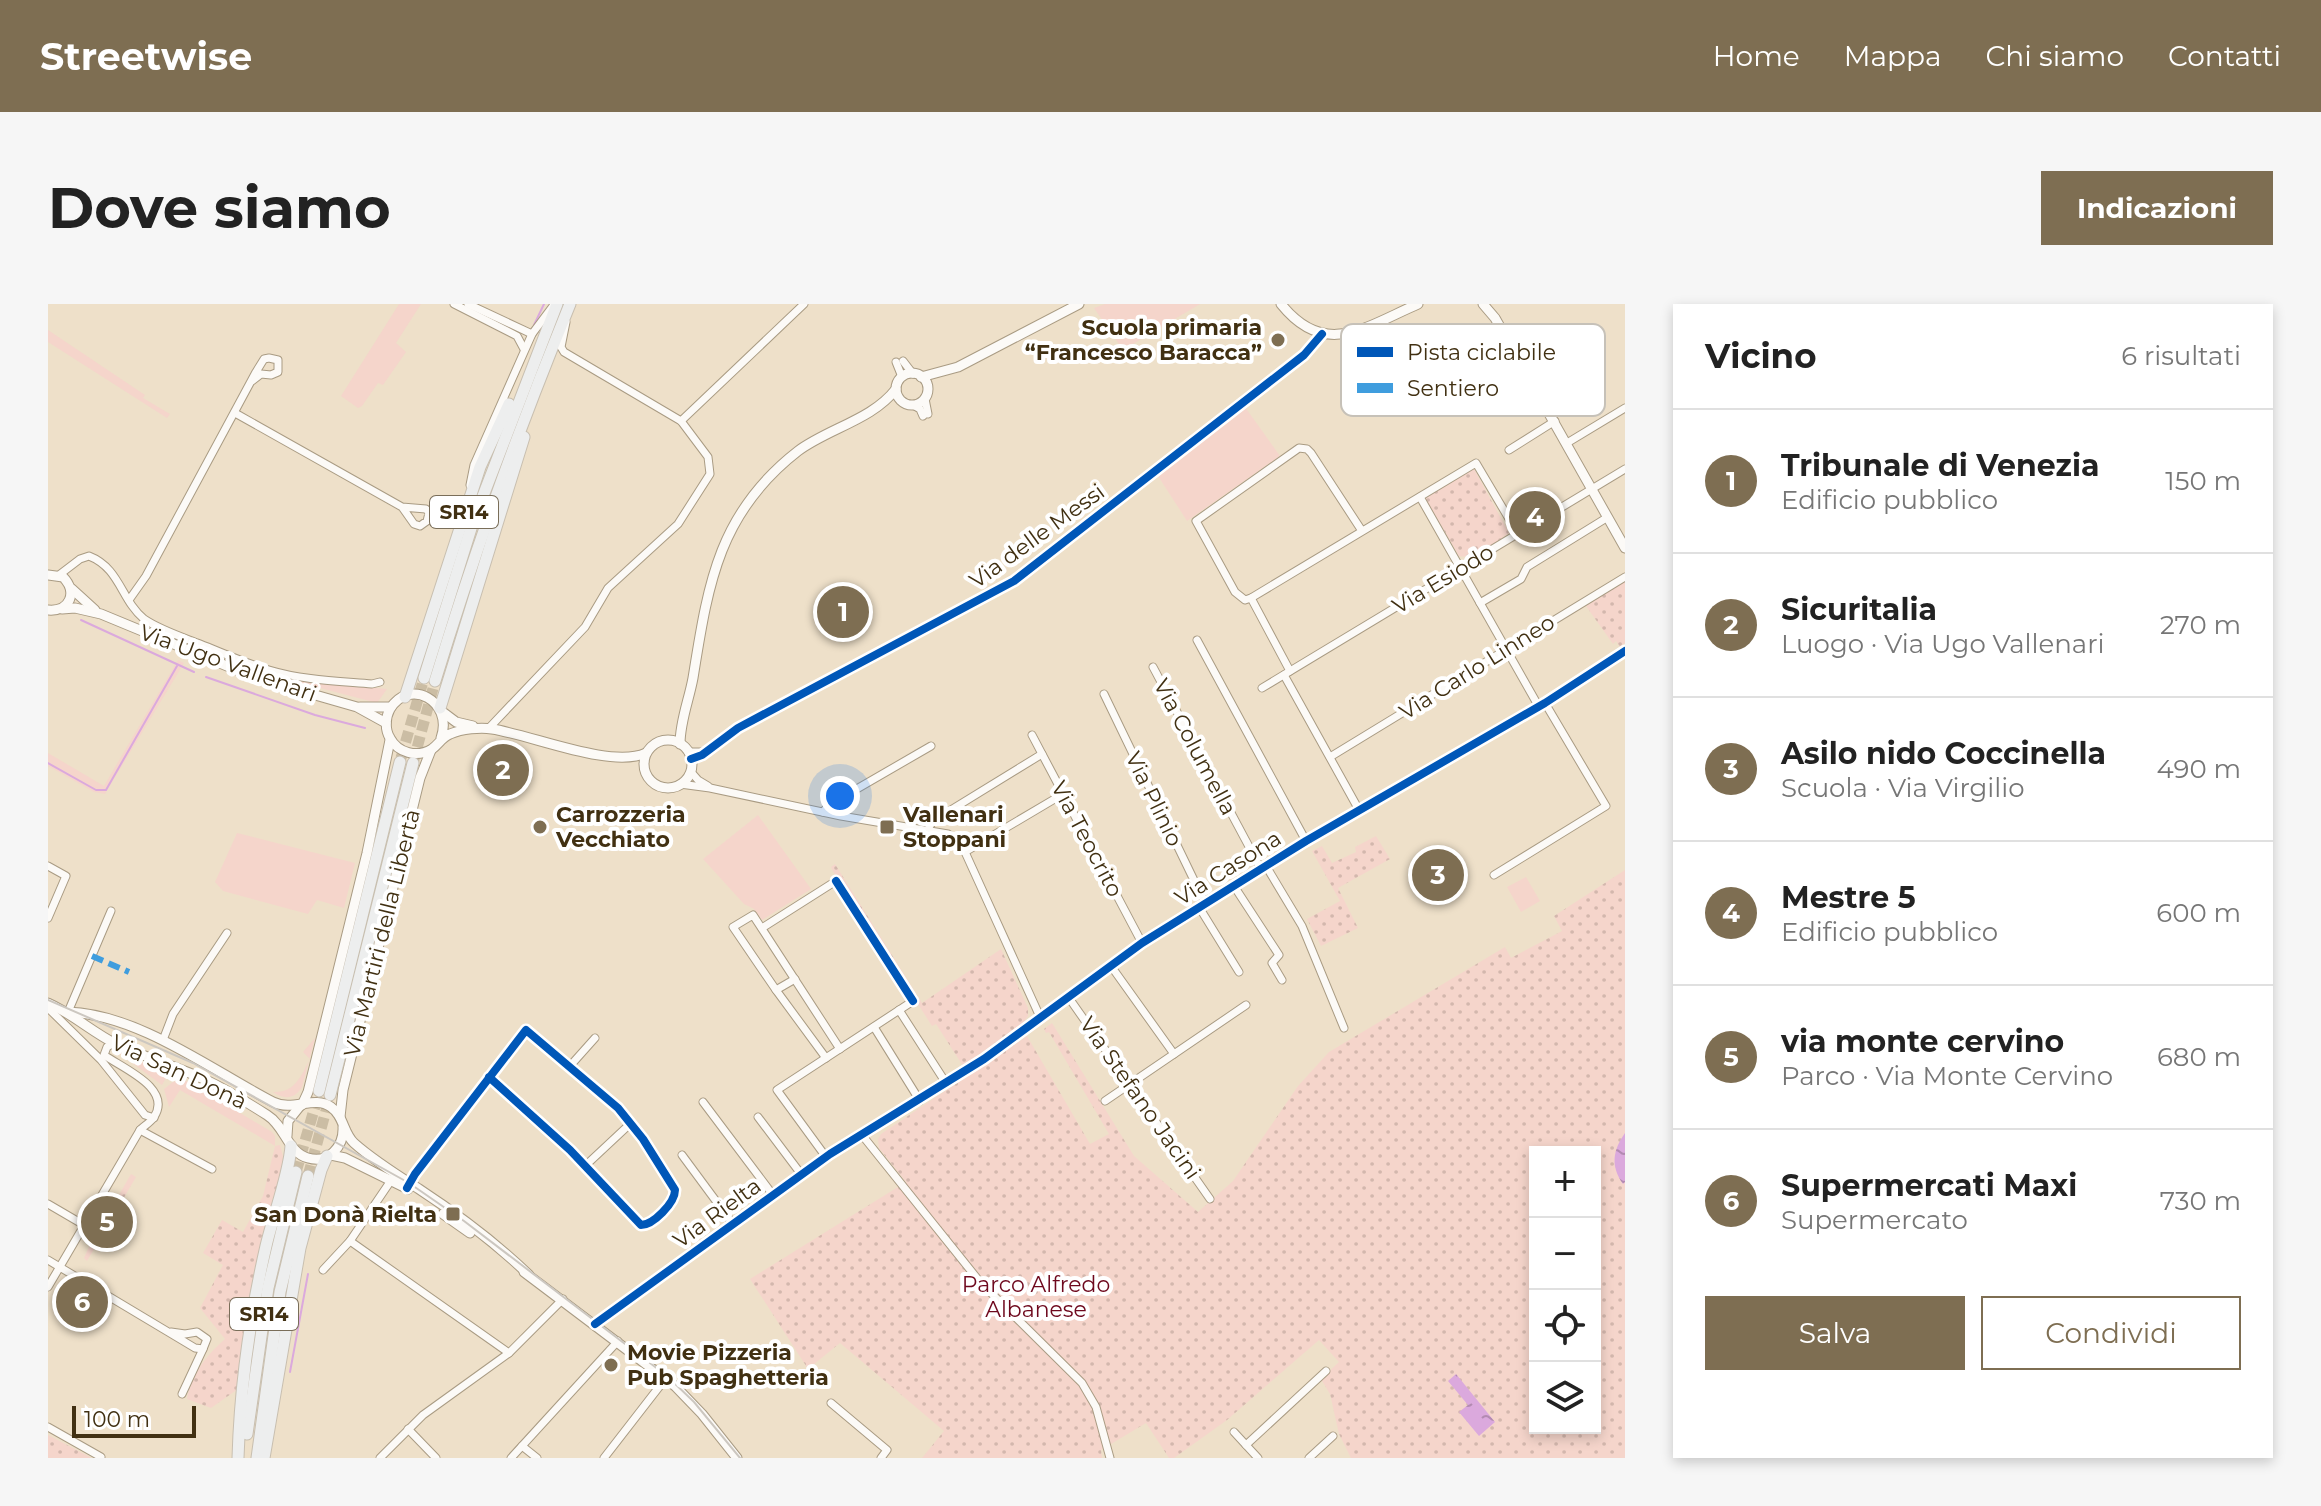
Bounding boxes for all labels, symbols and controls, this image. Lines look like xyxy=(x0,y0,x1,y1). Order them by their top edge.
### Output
text: Streetwise xyxy=(40,33,252,80)
text: Home xyxy=(1713,39,1800,73)
text: Mappa xyxy=(1844,39,1941,73)
text: Chi siamo xyxy=(1985,39,2124,73)
text: Contatti xyxy=(2168,39,2281,73)
button: Indicazioni xyxy=(2041,171,2273,245)
text: Dove siamo xyxy=(48,174,391,242)
place label: Scuola primaria “Francesco Baracca” xyxy=(1025,314,1262,366)
legend xyxy=(1341,324,1605,416)
marker: Scuola primaria “Francesco Baracca” xyxy=(1269,331,1287,349)
text: Vicino xyxy=(1705,335,1817,377)
text: Pista ciclabile xyxy=(1407,339,1556,366)
text: 6 risultati xyxy=(2121,340,2241,372)
text: Sentiero xyxy=(1407,375,1499,402)
text: Tribunale di Venezia xyxy=(1781,447,2099,484)
text: 1 xyxy=(1726,465,1736,497)
text: 150 m xyxy=(2165,465,2241,497)
street label: Via delle Messi xyxy=(964,478,1110,594)
text: Edificio pubblico xyxy=(1781,484,1998,516)
pin: 4 xyxy=(1509,487,1561,547)
road number: SR14 xyxy=(430,496,498,528)
street label: Via Esiodo xyxy=(1387,538,1499,620)
pin: 1 xyxy=(817,582,869,642)
text: Sicuritalia xyxy=(1781,591,1937,628)
street label: Via Carlo Linneo xyxy=(1394,608,1560,726)
text: 2 xyxy=(1723,609,1739,641)
text: 270 m xyxy=(2160,609,2241,641)
street label: Via Ugo Vallenari xyxy=(136,618,320,708)
text: Luogo · Via Ugo Vallenari xyxy=(1781,628,2104,660)
street label: Via Columella xyxy=(1148,674,1242,820)
text: Asilo nido Coccinella xyxy=(1781,735,2106,772)
pin: 2 xyxy=(477,740,529,800)
street label: Via Plinio xyxy=(1120,747,1188,851)
text: 3 xyxy=(1723,753,1739,785)
text: 490 m xyxy=(2157,753,2241,785)
text: Scuola · Via Virgilio xyxy=(1781,772,2025,804)
your location xyxy=(820,776,860,816)
street label: Via Teocrito xyxy=(1045,776,1129,902)
place label: Carrozzeria Vecchiato xyxy=(555,801,686,853)
place label: Vallenari Stoppani xyxy=(902,801,1006,853)
street label: Via Martiri della Libertà xyxy=(338,806,426,1060)
marker: Carrozzeria Vecchiato xyxy=(531,818,549,836)
marker: Vallenari Stoppani xyxy=(878,818,896,836)
street label: Via Casona xyxy=(1170,825,1286,911)
pin: 3 xyxy=(1412,845,1464,905)
text: Mestre 5 xyxy=(1781,879,1916,916)
text: 4 xyxy=(1722,897,1740,929)
text: 600 m xyxy=(2156,897,2241,929)
text: Edificio pubblico xyxy=(1781,916,1998,948)
street label: Via Stefano Jacini xyxy=(1074,1011,1206,1185)
text: via monte cervino xyxy=(1781,1023,2064,1060)
street label: Via San Donà xyxy=(107,1029,251,1115)
text: 5 xyxy=(1723,1041,1739,1073)
text: 680 m xyxy=(2157,1041,2241,1073)
text: Parco · Via Monte Cervino xyxy=(1781,1060,2113,1092)
map controls xyxy=(1529,1146,1601,1434)
button: + xyxy=(1529,1146,1601,1218)
text: Supermercati Maxi xyxy=(1781,1167,2077,1204)
street label: Via Rielta xyxy=(668,1172,766,1254)
text: 6 xyxy=(1723,1185,1739,1217)
text: 730 m xyxy=(2160,1185,2241,1217)
pin: 5 xyxy=(81,1192,133,1252)
place label: San Donà Rielta xyxy=(254,1201,437,1228)
text: Supermercato xyxy=(1781,1204,1968,1236)
marker: San Donà Rielta xyxy=(444,1205,462,1223)
button: − xyxy=(1529,1218,1601,1290)
park label: Parco Alfredo Albanese xyxy=(962,1271,1110,1323)
pin: 6 xyxy=(56,1272,108,1332)
button: locate xyxy=(1529,1290,1601,1362)
button: Salva xyxy=(1705,1296,1965,1370)
button: Condividi xyxy=(1981,1296,2241,1370)
road number: SR14 xyxy=(230,1298,298,1330)
place label: Movie Pizzeria Pub Spaghetteria xyxy=(627,1339,829,1391)
marker: Movie Pizzeria Pub Spaghetteria xyxy=(602,1356,620,1374)
button: layers xyxy=(1529,1362,1601,1434)
scale bar xyxy=(72,1402,196,1438)
text: 100 m xyxy=(84,1406,150,1433)

